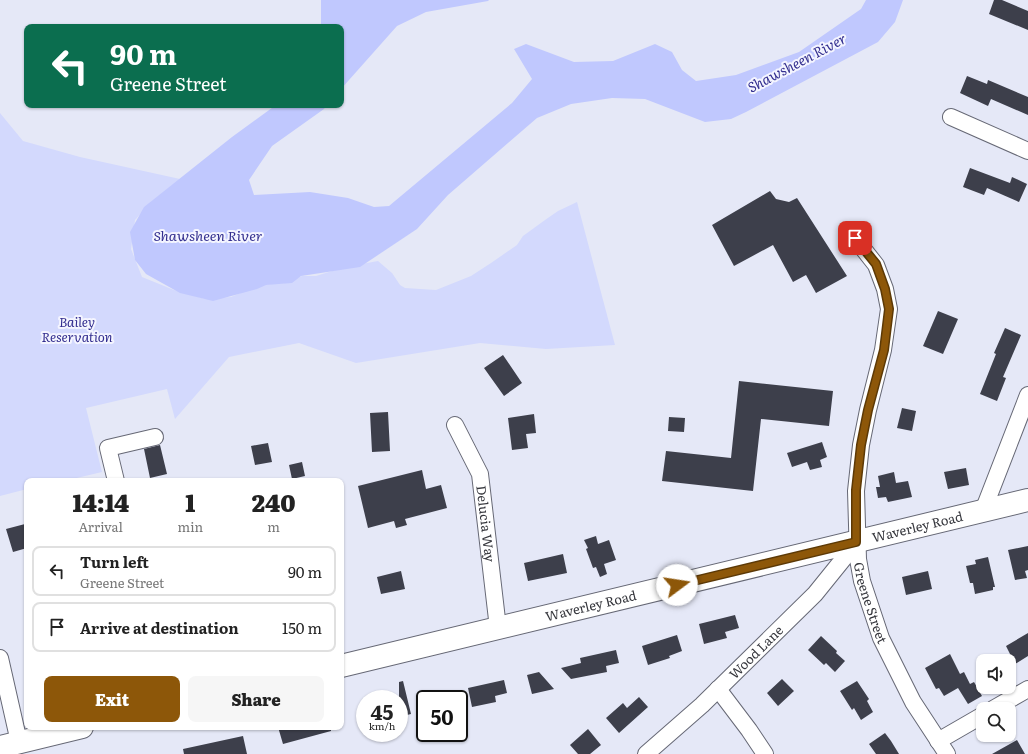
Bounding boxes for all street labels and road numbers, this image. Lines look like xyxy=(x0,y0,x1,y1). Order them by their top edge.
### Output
street label: Delucia Way xyxy=(472,484,500,564)
street label: Waverley Road xyxy=(870,506,965,546)
street label: Greene Street xyxy=(850,561,893,648)
street label: Waverley Road xyxy=(543,585,638,625)
street label: Wood Lane xyxy=(724,620,787,683)

